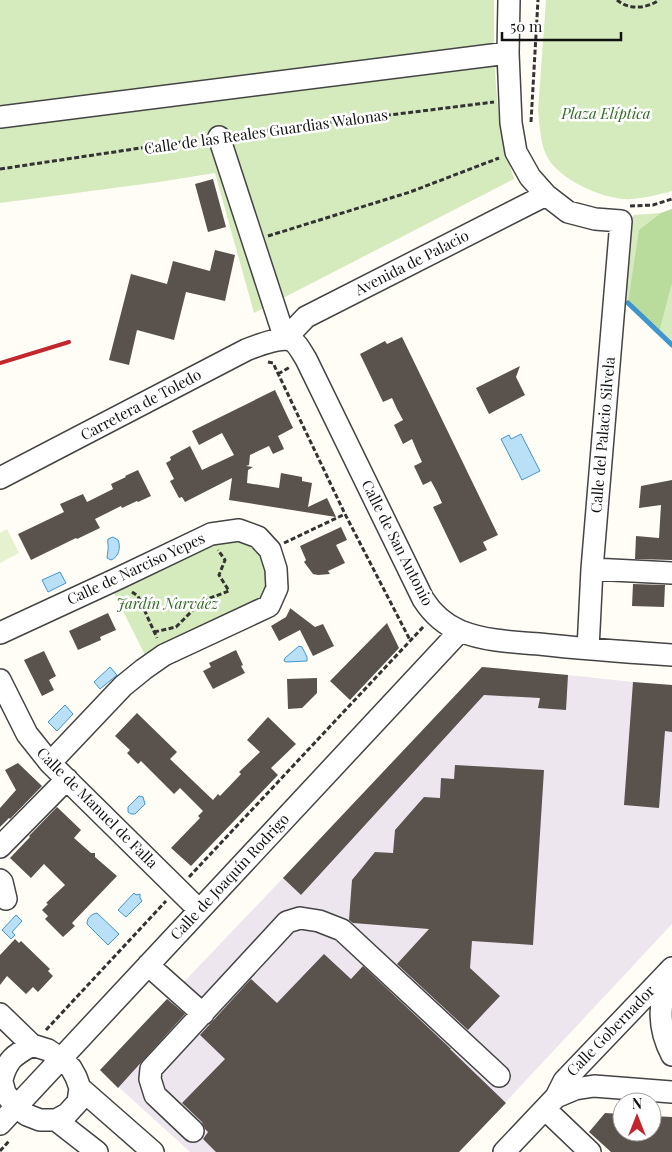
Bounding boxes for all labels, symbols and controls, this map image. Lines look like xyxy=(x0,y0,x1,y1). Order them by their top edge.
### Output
scale bar xyxy=(502,10,621,42)
text: 50 m xyxy=(510,16,543,36)
park label: Plaza Elíptica xyxy=(560,103,651,123)
street label: Calle de las Reales Guardias Walonas xyxy=(143,104,389,158)
street label: Avenida de Palacio xyxy=(350,225,472,300)
street label: Calle del Palacio Silvela xyxy=(585,355,619,514)
street label: Carretera de Toledo xyxy=(77,364,204,444)
street label: Calle de San Antonio xyxy=(357,476,438,609)
street label: Calle de Narciso Yepes xyxy=(63,527,208,609)
park label: Jardín Narváez xyxy=(116,593,219,613)
street label: Calle de Manuel de Falla xyxy=(33,743,163,872)
street label: Calle de Joaquín Rodrigo xyxy=(165,809,293,944)
street label: Calle Gobernador xyxy=(562,980,659,1080)
north arrow xyxy=(612,1092,662,1142)
text: N xyxy=(632,1094,642,1113)

